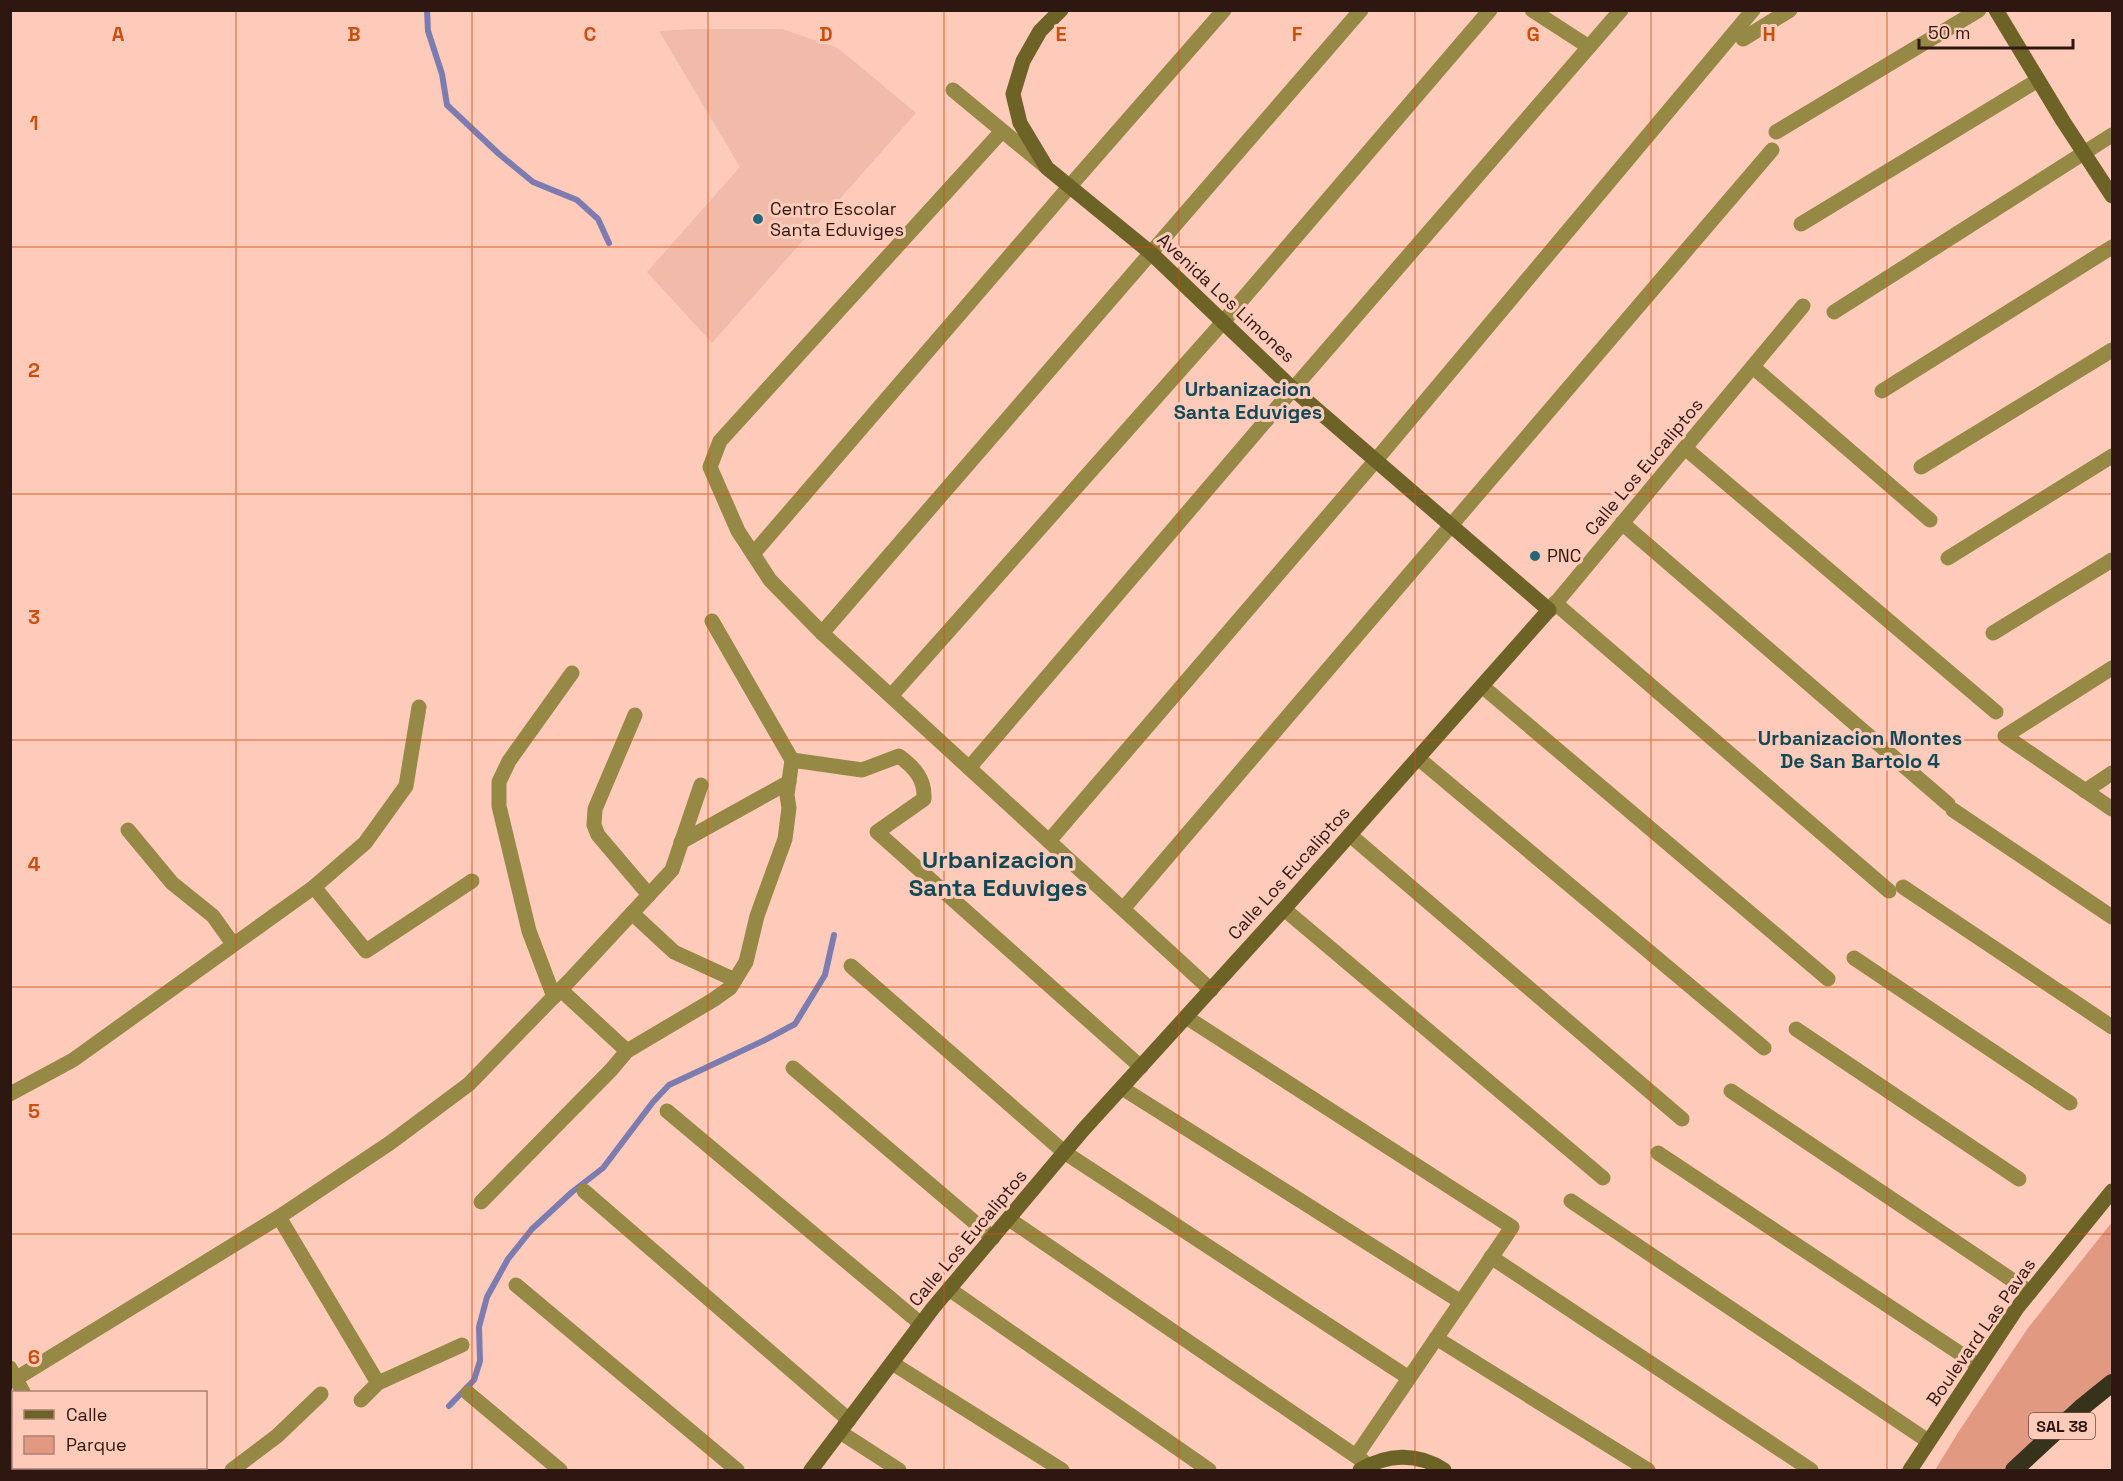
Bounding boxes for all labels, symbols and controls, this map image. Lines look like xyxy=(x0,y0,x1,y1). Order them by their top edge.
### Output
scale bar xyxy=(1919,12,2074,50)
text: A xyxy=(112,21,125,47)
text: B xyxy=(347,21,361,47)
text: C xyxy=(584,21,597,47)
text: D xyxy=(819,21,833,47)
text: E xyxy=(1055,21,1067,47)
text: F xyxy=(1292,21,1303,47)
text: G xyxy=(1526,21,1540,47)
text: H xyxy=(1762,21,1776,47)
text: 50 m xyxy=(1928,21,1970,44)
text: 1 xyxy=(29,110,39,136)
place label: Centro Escolar Santa Eduviges xyxy=(770,197,904,241)
marker: Centro Escolar Santa Eduviges xyxy=(751,212,765,226)
street label: Avenida Los Limones xyxy=(1153,228,1300,367)
text: 2 xyxy=(28,357,40,383)
district label: Urbanizacion Santa Eduviges xyxy=(1174,376,1322,425)
street label: Calle Los Eucaliptos xyxy=(1580,393,1708,540)
place label: PNC xyxy=(1547,544,1581,567)
marker: PNC xyxy=(1528,549,1542,563)
text: 3 xyxy=(28,604,40,630)
district label: Urbanizacion Montes De San Bartolo 4 xyxy=(1758,725,1962,774)
street label: Calle Los Eucaliptos xyxy=(1223,801,1355,944)
district label: Urbanizacion Santa Eduviges xyxy=(909,844,1087,903)
text: 4 xyxy=(28,851,41,877)
text: 5 xyxy=(28,1098,40,1124)
street label: Calle Los Eucaliptos xyxy=(904,1164,1032,1311)
street label: Boulevard Las Pavas xyxy=(1921,1253,2040,1410)
text: 6 xyxy=(28,1344,40,1370)
legend xyxy=(12,1391,207,1469)
text: Calle xyxy=(66,1403,107,1426)
road number: SAL 38 xyxy=(2029,1413,2095,1439)
text: Parque xyxy=(66,1433,127,1456)

